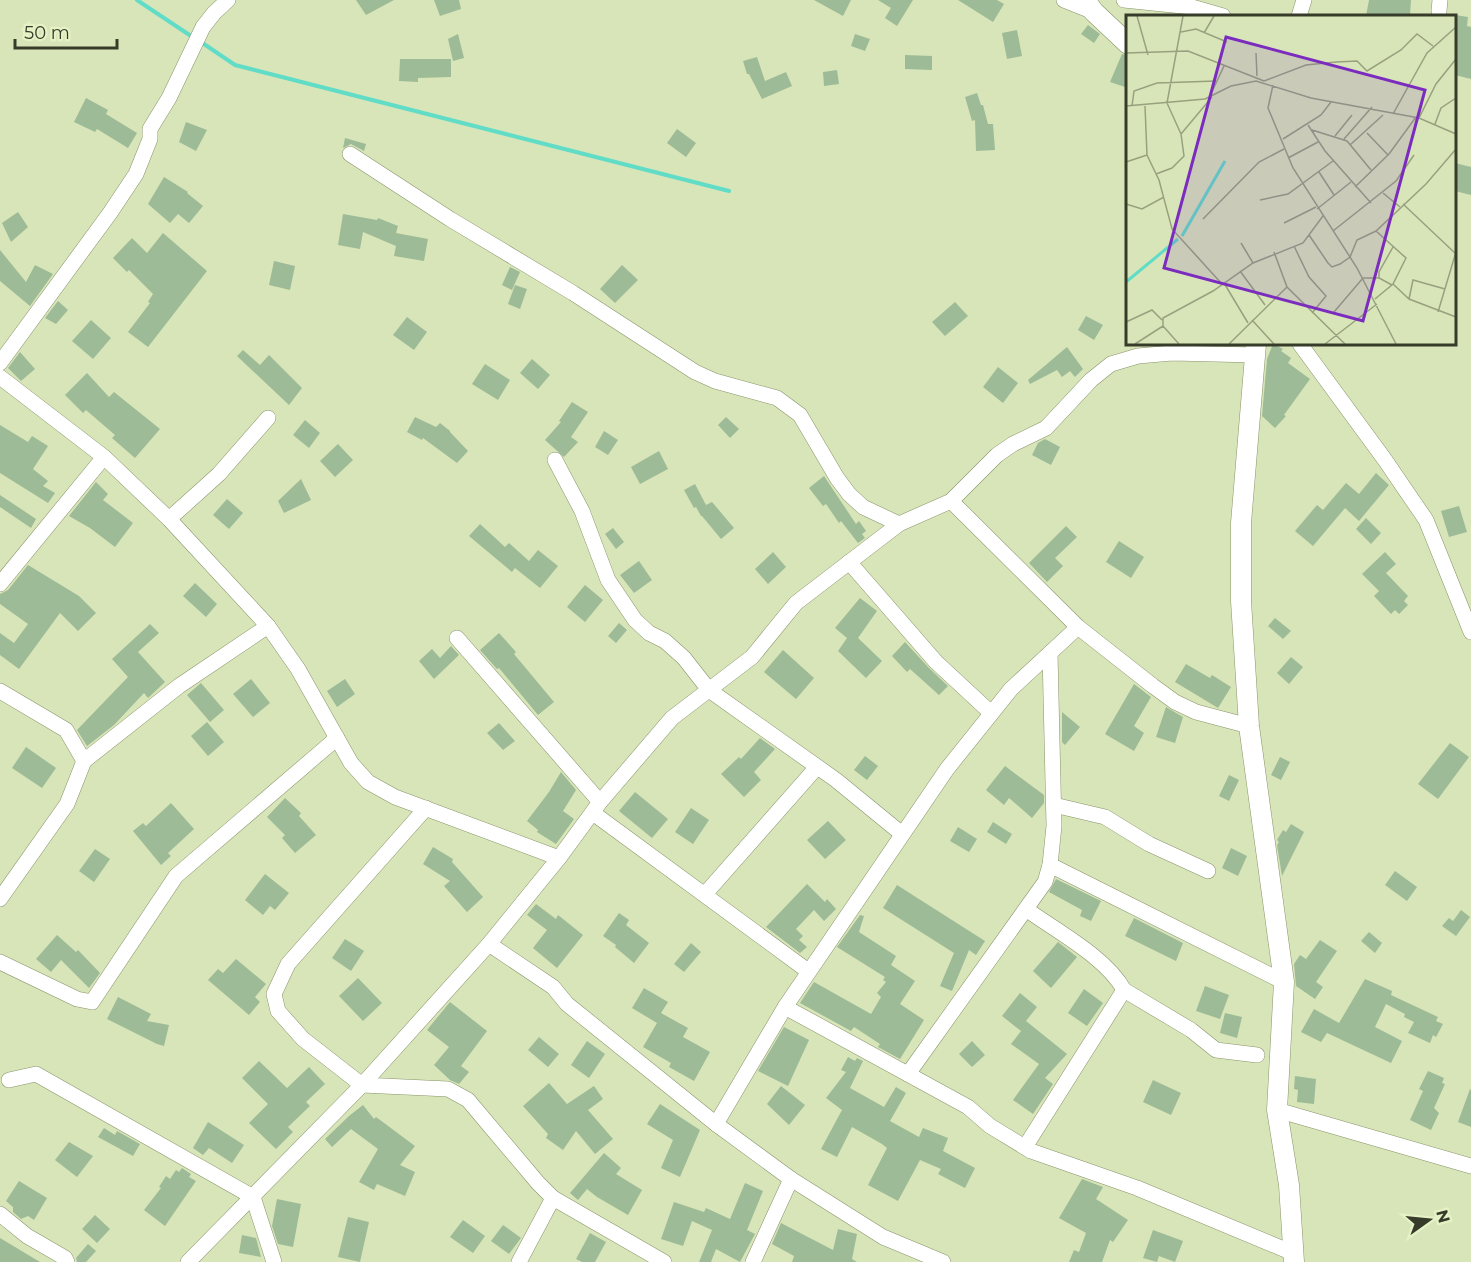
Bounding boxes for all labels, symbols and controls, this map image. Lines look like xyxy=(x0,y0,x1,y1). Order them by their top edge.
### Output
scale bar xyxy=(15,12,117,50)
inset map xyxy=(1126,15,1456,345)
text: 50 m xyxy=(24,22,70,44)
north arrow xyxy=(1399,1190,1459,1250)
text: N xyxy=(1432,1208,1454,1225)

